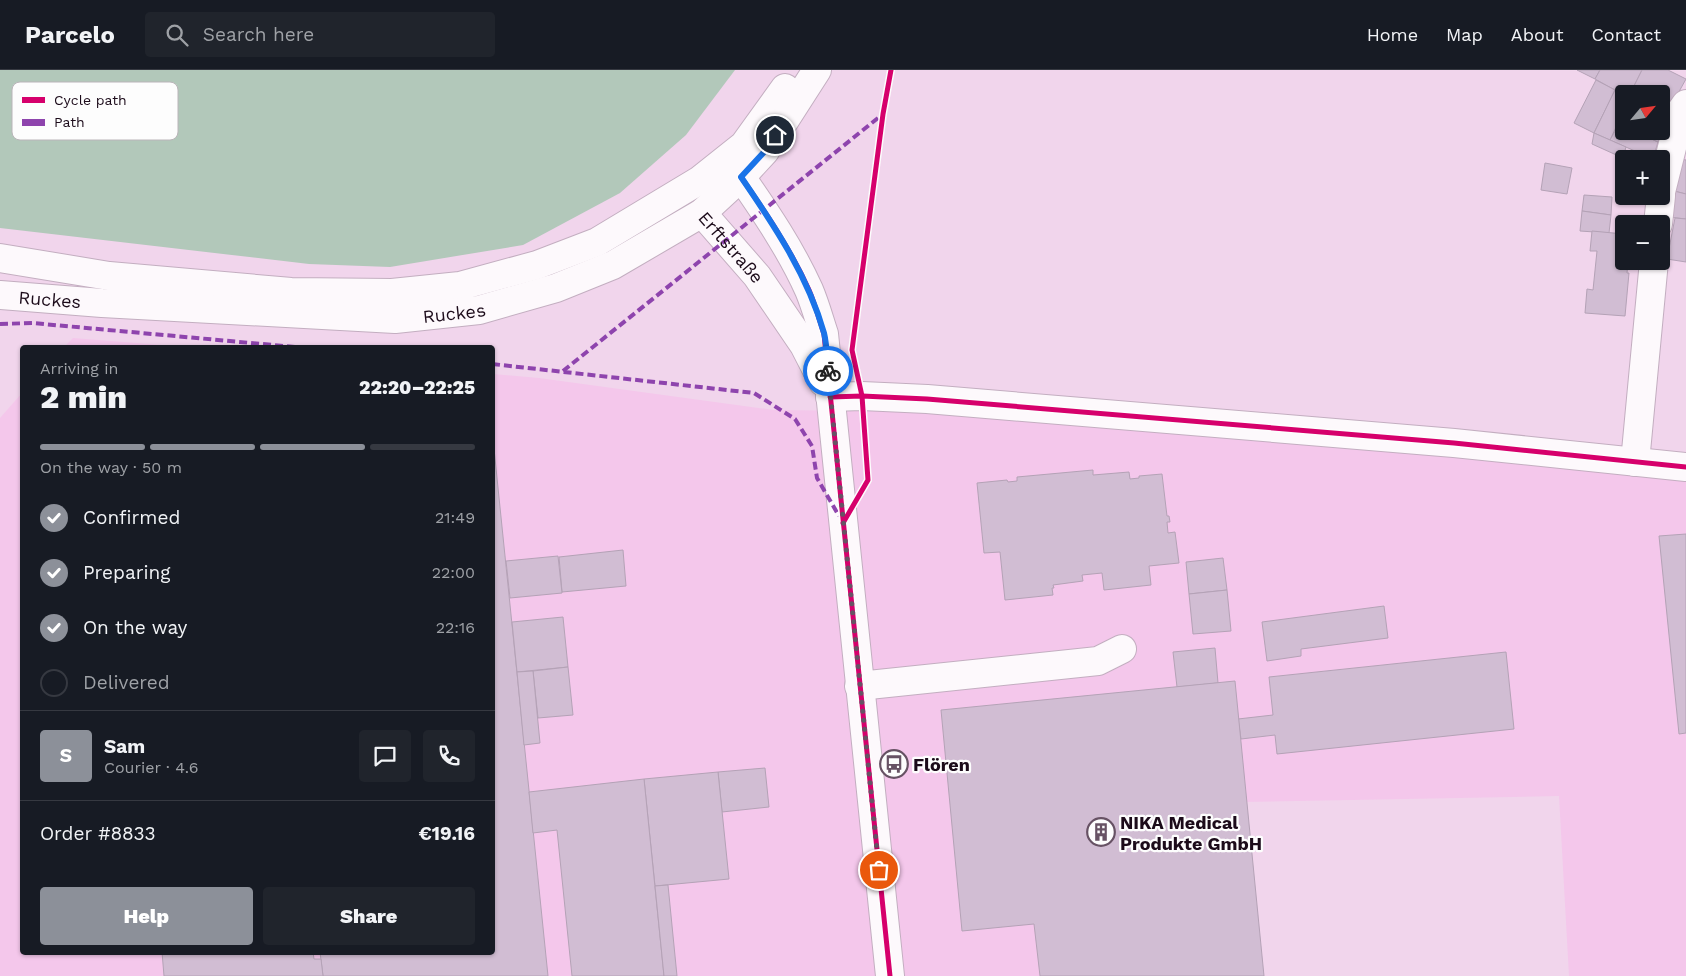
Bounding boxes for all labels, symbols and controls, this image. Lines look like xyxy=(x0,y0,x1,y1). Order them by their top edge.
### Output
search box xyxy=(145,12,495,57)
text: Parcelo xyxy=(25,21,115,49)
icon: search xyxy=(163,21,191,49)
text: Search here xyxy=(203,23,314,46)
text: Home xyxy=(1367,24,1418,45)
text: Map xyxy=(1446,24,1483,45)
text: About xyxy=(1511,24,1563,45)
text: Contact xyxy=(1591,24,1661,45)
legend xyxy=(12,82,178,140)
north arrow xyxy=(1615,85,1670,140)
map controls xyxy=(1615,85,1670,270)
text: Cycle path xyxy=(54,92,127,108)
text: Path xyxy=(54,114,85,130)
pin xyxy=(754,114,796,156)
icon: home xyxy=(761,121,789,149)
button: + xyxy=(1615,150,1670,205)
street label: Erftstraße xyxy=(695,207,769,287)
button: − xyxy=(1615,215,1670,270)
street label: Ruckes xyxy=(18,286,82,312)
street label: Ruckes xyxy=(422,298,488,326)
courier xyxy=(803,346,853,396)
icon: bike xyxy=(814,357,842,385)
text: Arriving in xyxy=(40,359,118,378)
text: 22:20–22:25 xyxy=(359,376,475,399)
text: 2 min xyxy=(40,378,127,416)
text: On the way · 50 m xyxy=(40,458,182,477)
icon: check xyxy=(40,504,68,532)
text: Confirmed xyxy=(83,506,180,529)
text: 21:49 xyxy=(435,508,475,527)
icon: check xyxy=(40,559,68,587)
text: Preparing xyxy=(83,561,170,584)
text: 22:00 xyxy=(432,563,475,582)
icon: check xyxy=(40,614,68,642)
text: On the way xyxy=(83,616,187,639)
text: 22:16 xyxy=(436,618,475,637)
text: Delivered xyxy=(83,671,170,694)
button: chat xyxy=(359,730,411,782)
button: phone xyxy=(423,730,475,782)
text: Sam xyxy=(104,735,145,758)
text: S xyxy=(60,744,72,767)
bus stop icon: Flören xyxy=(879,749,909,779)
place label: Flören xyxy=(913,754,970,775)
text: Courier · 4.6 xyxy=(104,758,199,777)
place label: NIKA Medical Produkte GmbH xyxy=(1120,812,1262,854)
building icon: NIKA Medical Produkte GmbH xyxy=(1086,817,1116,847)
text: Order #8833 xyxy=(40,822,156,845)
text: €19.16 xyxy=(418,822,475,845)
pin xyxy=(858,849,900,891)
icon: bag xyxy=(865,856,893,884)
button: Help xyxy=(40,887,253,945)
button: Share xyxy=(263,887,475,945)

